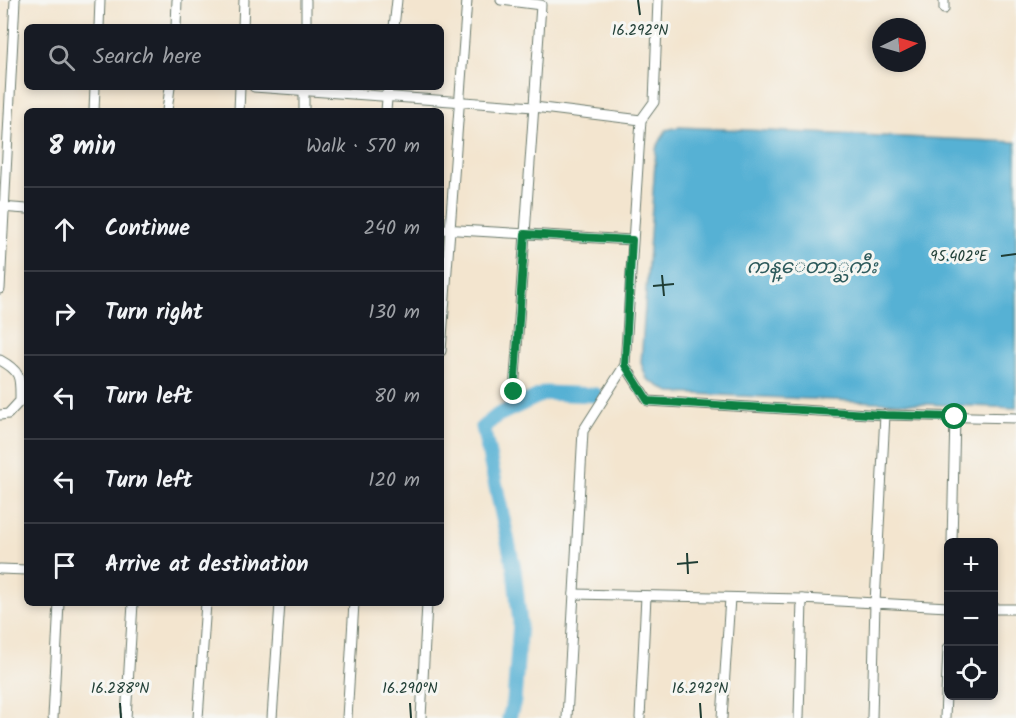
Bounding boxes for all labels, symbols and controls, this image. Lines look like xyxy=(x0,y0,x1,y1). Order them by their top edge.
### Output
north arrow xyxy=(872,18,926,72)
text: 16.292°N xyxy=(612,19,668,43)
search box xyxy=(24,24,444,90)
text: Search here xyxy=(93,40,201,75)
icon: search xyxy=(45,41,78,74)
text: 8 min xyxy=(48,126,116,168)
text: Walk · 570 m xyxy=(306,131,420,163)
text: Continue xyxy=(105,212,190,247)
icon: ahead xyxy=(48,213,81,246)
text: 240 m xyxy=(363,213,420,245)
text: 95.402°E xyxy=(930,245,989,269)
water label: ကန္ေတာ္ႀကီး xyxy=(747,252,879,284)
text: Turn right xyxy=(105,296,203,331)
icon: right xyxy=(48,297,81,330)
text: 130 m xyxy=(368,297,420,329)
route end xyxy=(500,378,526,404)
text: Turn left xyxy=(105,380,192,415)
icon: left xyxy=(48,381,81,414)
text: 80 m xyxy=(374,381,420,413)
route start xyxy=(941,403,967,429)
text: Turn left xyxy=(105,464,192,499)
icon: left xyxy=(48,465,81,498)
text: 120 m xyxy=(368,465,420,497)
map controls xyxy=(944,538,998,700)
button: + xyxy=(944,538,998,592)
text: Arrive at destination xyxy=(105,548,308,583)
icon: arrive xyxy=(48,549,81,582)
button: − xyxy=(944,592,998,646)
button: locate xyxy=(944,646,998,700)
text: 16.288°N xyxy=(91,677,149,701)
text: 16.290°N xyxy=(382,677,438,701)
text: 16.292°N xyxy=(672,677,728,701)

